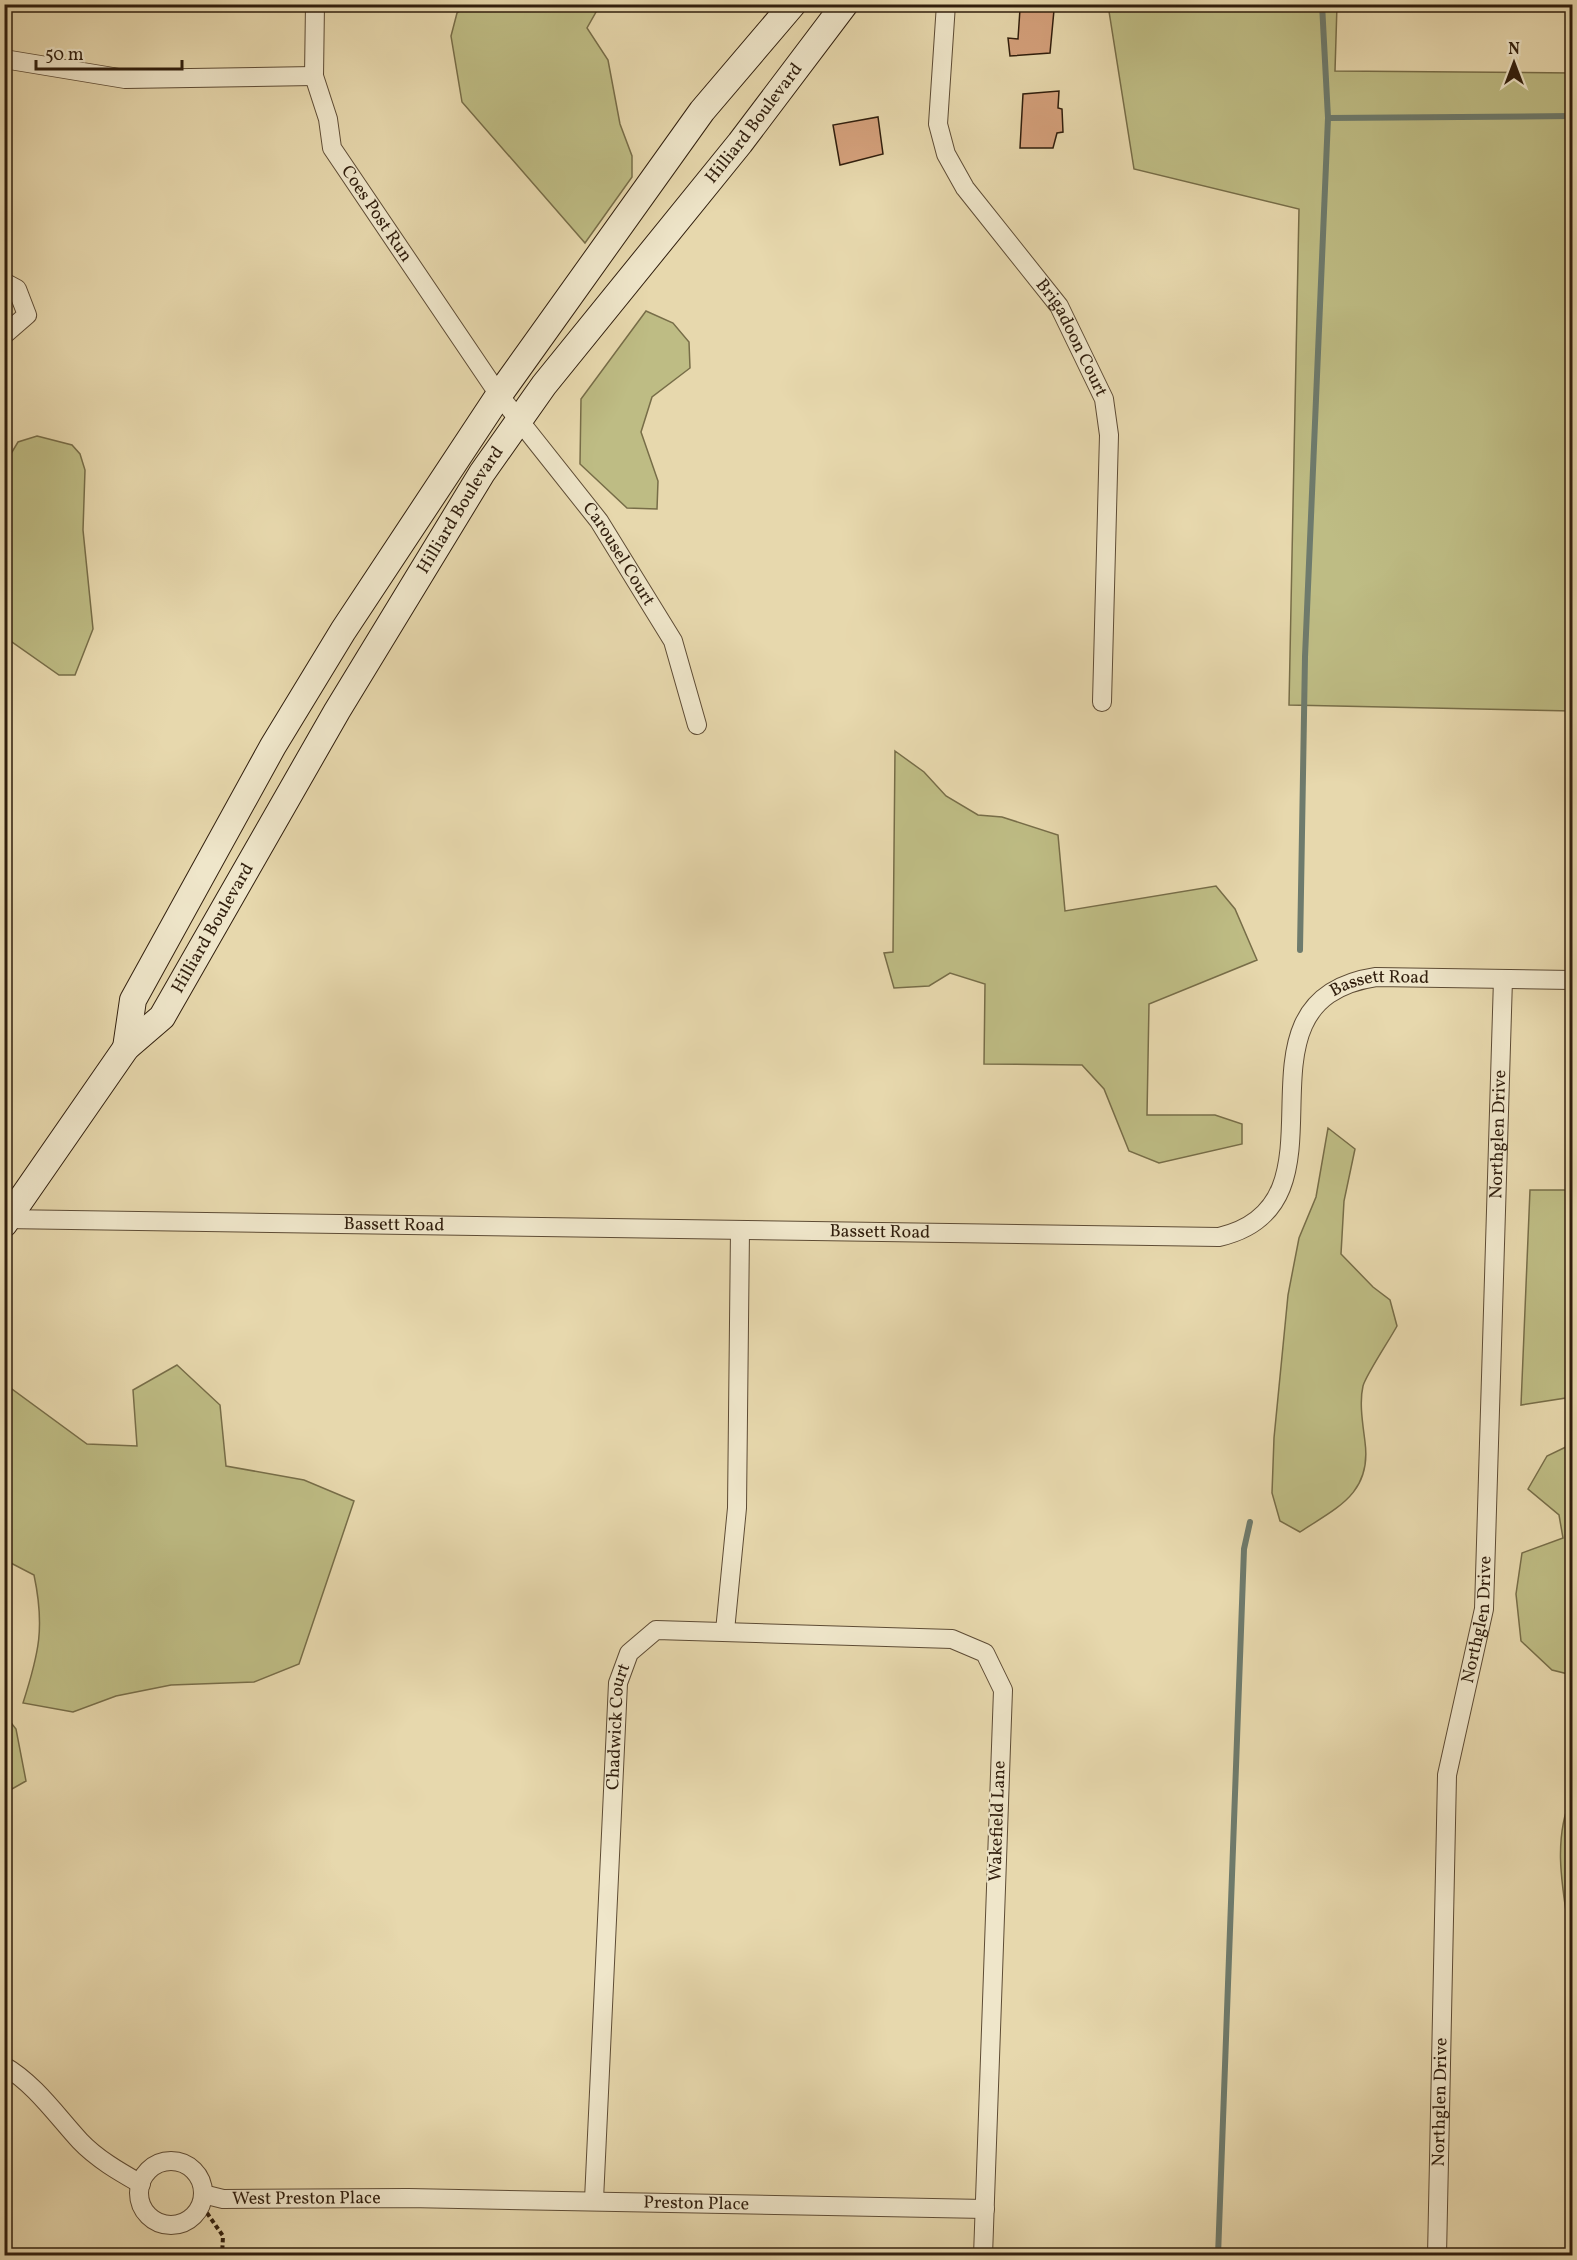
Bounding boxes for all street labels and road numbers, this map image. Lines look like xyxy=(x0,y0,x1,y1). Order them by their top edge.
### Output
street label: Hilliard Boulevard xyxy=(699,58,809,189)
street label: Coes Post Run xyxy=(335,161,418,267)
street label: Brigadoon Court xyxy=(1029,273,1114,401)
street label: Hilliard Boulevard xyxy=(411,441,510,579)
street label: Carousel Court xyxy=(576,497,661,611)
street label: Hilliard Boulevard xyxy=(166,858,260,998)
street label: Bassett Road xyxy=(1325,964,1429,1003)
street label: Northglen Drive xyxy=(1484,1070,1513,1199)
street label: Bassett Road xyxy=(343,1212,445,1238)
street label: Bassett Road xyxy=(829,1219,931,1245)
street label: Northglen Drive xyxy=(1455,1555,1498,1686)
street label: Chadwick Court xyxy=(601,1660,637,1791)
street label: Wakefield Lane xyxy=(983,1760,1013,1882)
street label: Northglen Drive xyxy=(1426,2037,1454,2167)
street label: West Preston Place xyxy=(232,2186,381,2211)
street label: Preston Place xyxy=(643,2190,749,2217)

